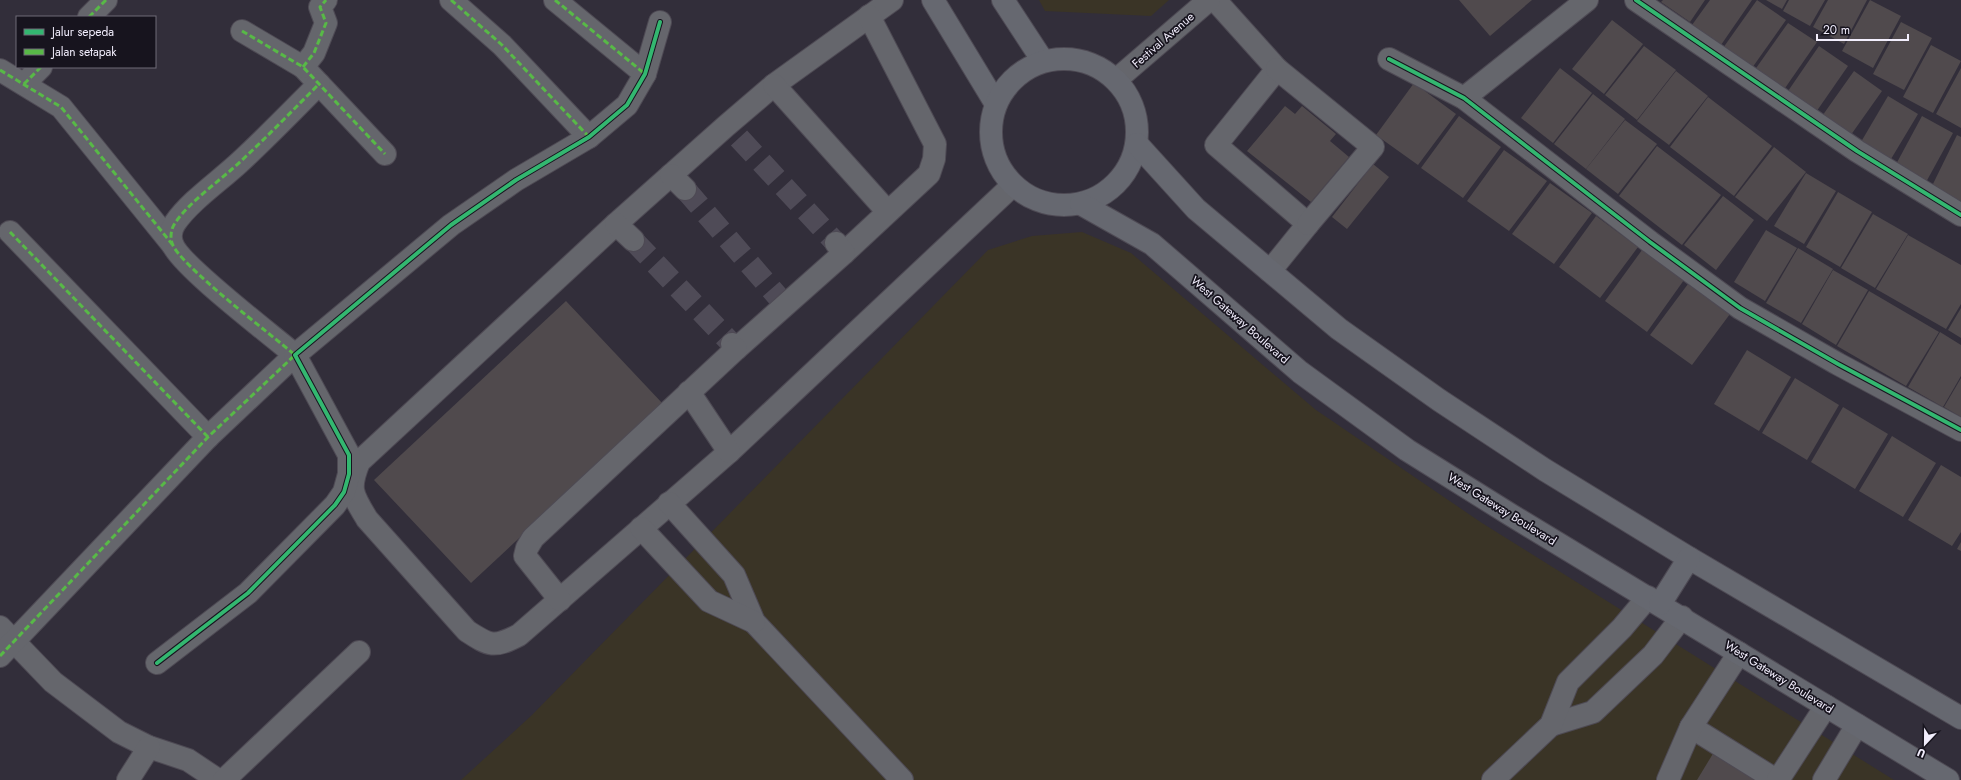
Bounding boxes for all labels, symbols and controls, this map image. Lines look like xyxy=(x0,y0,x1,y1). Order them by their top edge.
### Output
street label: Festival Avenue xyxy=(1128,8,1198,72)
legend xyxy=(16,16,156,68)
scale bar xyxy=(1817,16,1908,42)
text: 20 m xyxy=(1823,21,1850,39)
text: Jalur sepeda xyxy=(50,23,114,41)
text: Jalan setapak xyxy=(50,43,117,61)
street label: West Gateway Boulevard xyxy=(1187,272,1293,368)
street label: West Gateway Boulevard xyxy=(1444,468,1560,550)
street label: West Gateway Boulevard xyxy=(1721,636,1837,718)
north arrow xyxy=(1905,724,1945,764)
text: U xyxy=(1915,744,1928,762)

